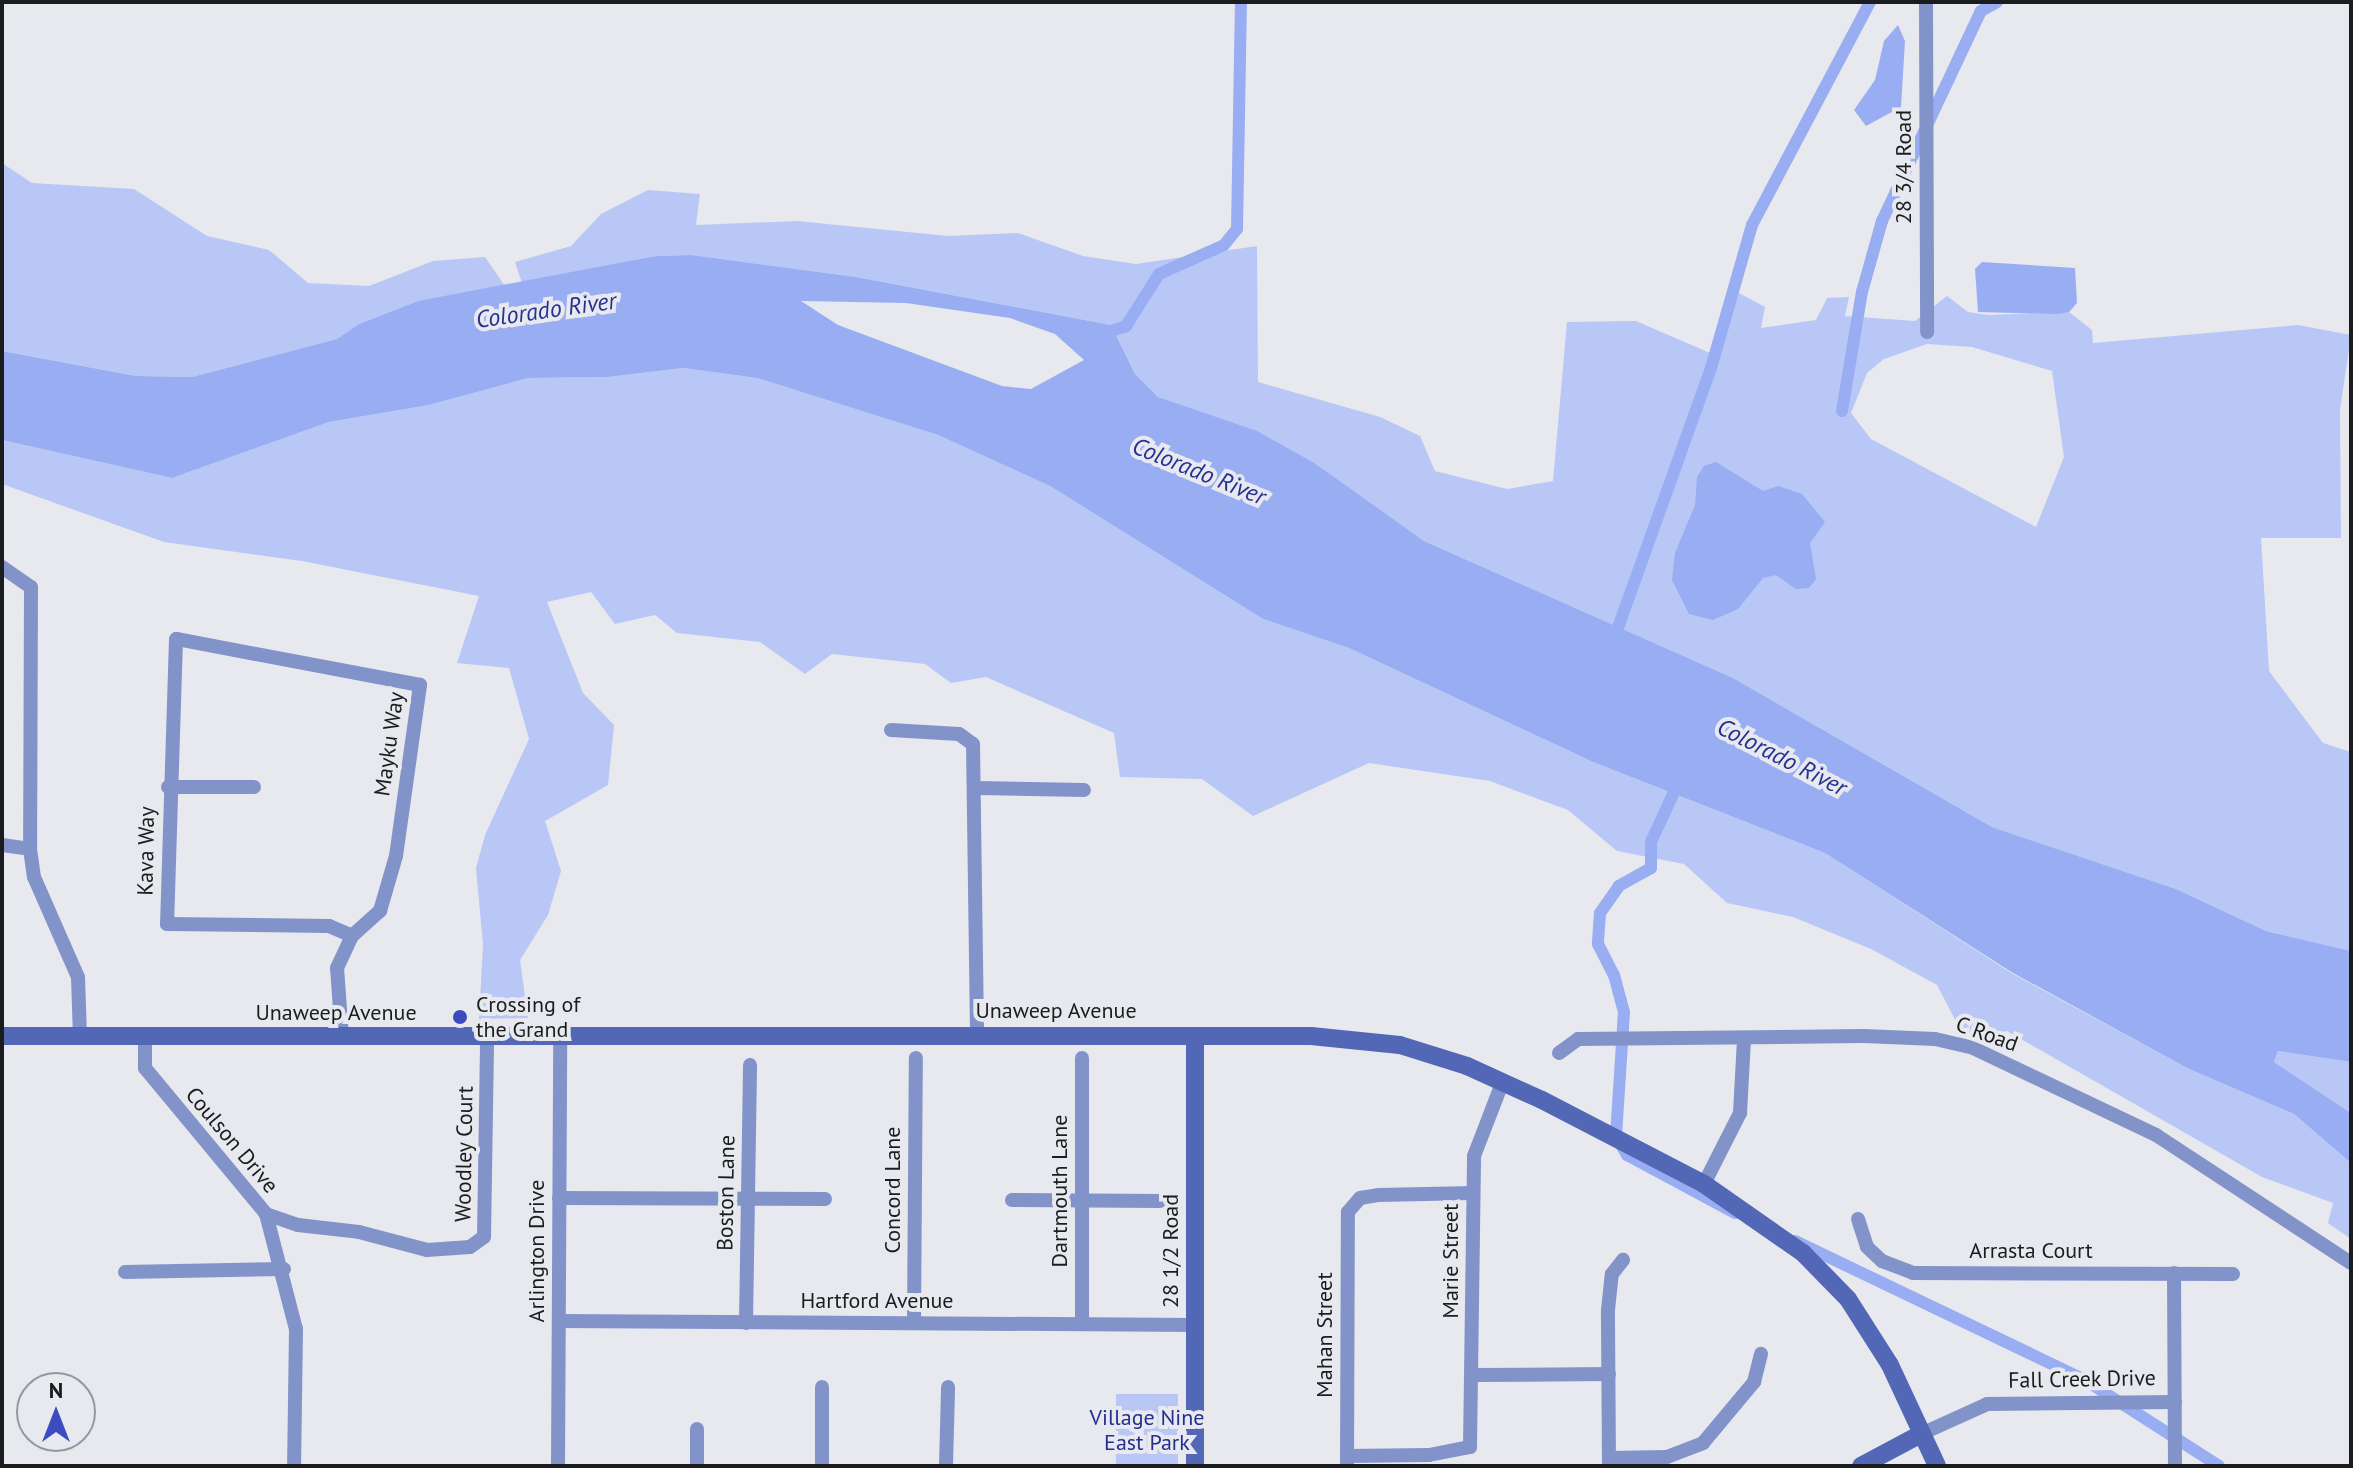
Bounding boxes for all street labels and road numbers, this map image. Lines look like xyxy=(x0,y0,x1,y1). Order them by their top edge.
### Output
street label: 28 3/4 Road xyxy=(1891,110,1917,224)
street label: Mayku Way xyxy=(369,690,409,798)
street label: Kava Way xyxy=(132,806,160,896)
street label: Unaweep Avenue xyxy=(975,998,1137,1024)
street label: Unaweep Avenue xyxy=(255,1000,417,1026)
street label: C Road xyxy=(1952,1010,2022,1058)
street label: Coulson Drive xyxy=(180,1082,284,1198)
street label: Woodley Court xyxy=(450,1085,478,1223)
street label: Dartmouth Lane xyxy=(1047,1115,1073,1267)
street label: Concord Lane xyxy=(880,1126,906,1254)
street label: Boston Lane xyxy=(712,1135,740,1251)
street label: Arlington Drive xyxy=(524,1180,550,1322)
street label: 28 1/2 Road xyxy=(1158,1194,1184,1308)
street label: Marie Street xyxy=(1438,1204,1464,1318)
street label: Arrasta Court xyxy=(1969,1238,2093,1264)
street label: Mahan Street xyxy=(1312,1272,1338,1398)
street label: Hartford Avenue xyxy=(800,1288,954,1314)
street label: Fall Creek Drive xyxy=(2008,1365,2156,1393)

